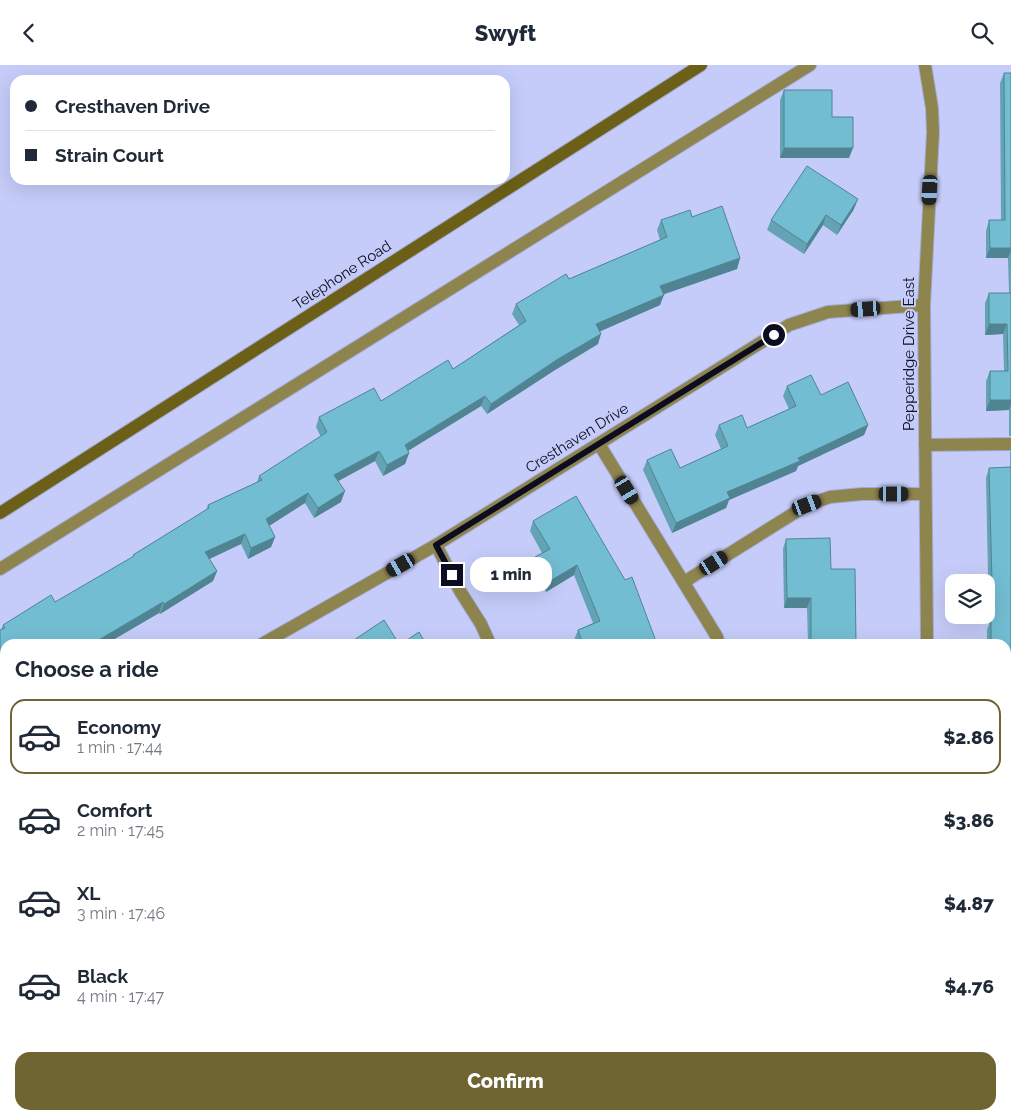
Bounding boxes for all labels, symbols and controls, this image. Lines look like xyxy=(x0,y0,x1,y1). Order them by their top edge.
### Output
icon: back xyxy=(15,19,43,47)
icon: search xyxy=(968,19,996,47)
text: Swyft xyxy=(475,20,536,46)
text: Cresthaven Drive xyxy=(55,95,210,117)
text: Strain Court xyxy=(55,144,164,166)
car xyxy=(921,175,938,205)
street label: Telephone Road xyxy=(290,237,394,313)
street label: Pepperidge Drive East xyxy=(900,277,918,431)
car xyxy=(850,300,881,318)
route start xyxy=(763,324,785,346)
street label: Cresthaven Drive xyxy=(522,399,632,477)
car xyxy=(612,473,641,507)
car xyxy=(879,487,909,502)
car xyxy=(790,493,823,517)
car xyxy=(697,549,730,577)
car xyxy=(384,551,417,579)
callout: 1 min xyxy=(470,557,552,593)
route end xyxy=(441,564,463,586)
text: 1 min xyxy=(490,565,532,584)
map controls xyxy=(945,574,995,624)
button: layers xyxy=(945,574,995,624)
text: Choose a ride xyxy=(15,656,159,682)
icon: car xyxy=(17,714,62,759)
text: Economy xyxy=(77,716,161,738)
text: $2.86 xyxy=(943,726,994,748)
text: 1 min · 17:44 xyxy=(77,738,162,757)
icon: car xyxy=(17,797,62,842)
text: Comfort xyxy=(77,799,152,821)
text: $3.86 xyxy=(944,809,994,831)
text: 2 min · 17:45 xyxy=(77,821,164,840)
icon: car xyxy=(17,880,62,925)
text: XL xyxy=(77,882,100,904)
text: $4.87 xyxy=(944,892,994,914)
text: 3 min · 17:46 xyxy=(77,904,165,923)
icon: car xyxy=(17,963,62,1008)
text: Black xyxy=(77,965,128,987)
text: $4.76 xyxy=(944,975,994,997)
text: 4 min · 17:47 xyxy=(77,987,164,1006)
button: Confirm xyxy=(15,1052,996,1110)

